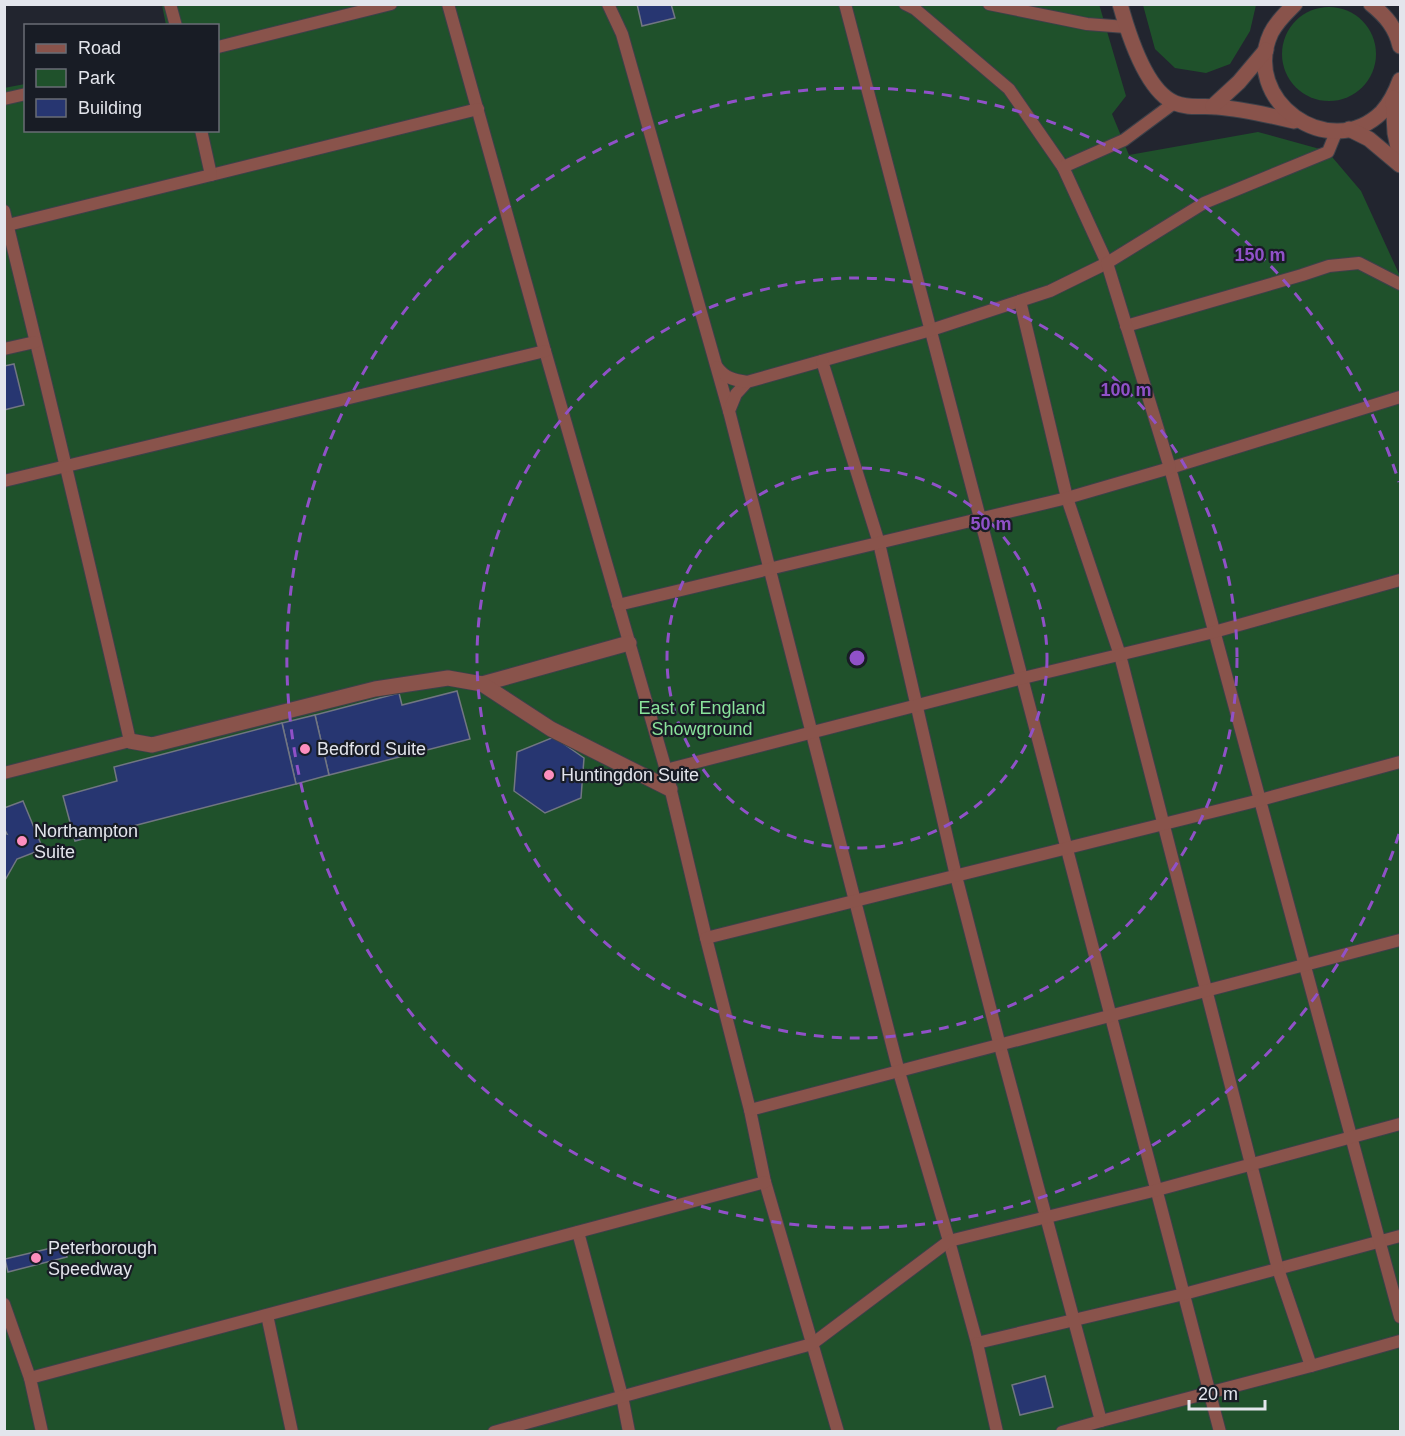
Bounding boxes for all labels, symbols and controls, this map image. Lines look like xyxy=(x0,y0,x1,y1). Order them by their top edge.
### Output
legend xyxy=(24,24,219,132)
text: Road xyxy=(78,38,121,58)
text: Park xyxy=(78,68,116,88)
text: Building xyxy=(78,98,142,118)
text: 150 m xyxy=(1234,245,1286,265)
text: 100 m xyxy=(1100,380,1152,400)
text: 50 m xyxy=(970,514,1012,534)
centre of rings xyxy=(847,648,867,668)
park label: East of England Showground xyxy=(638,698,766,739)
place label: Bedford Suite xyxy=(317,739,426,759)
marker: Bedford Suite xyxy=(298,742,312,756)
place label: Huntingdon Suite xyxy=(561,765,699,785)
marker: Huntingdon Suite xyxy=(542,768,556,782)
place label: Northampton Suite xyxy=(34,821,138,862)
marker: Northampton Suite xyxy=(15,834,29,848)
place label: Peterborough Speedway xyxy=(48,1238,157,1279)
marker: Peterborough Speedway xyxy=(29,1251,43,1265)
scale bar xyxy=(1189,1373,1266,1411)
text: 20 m xyxy=(1198,1384,1238,1404)

